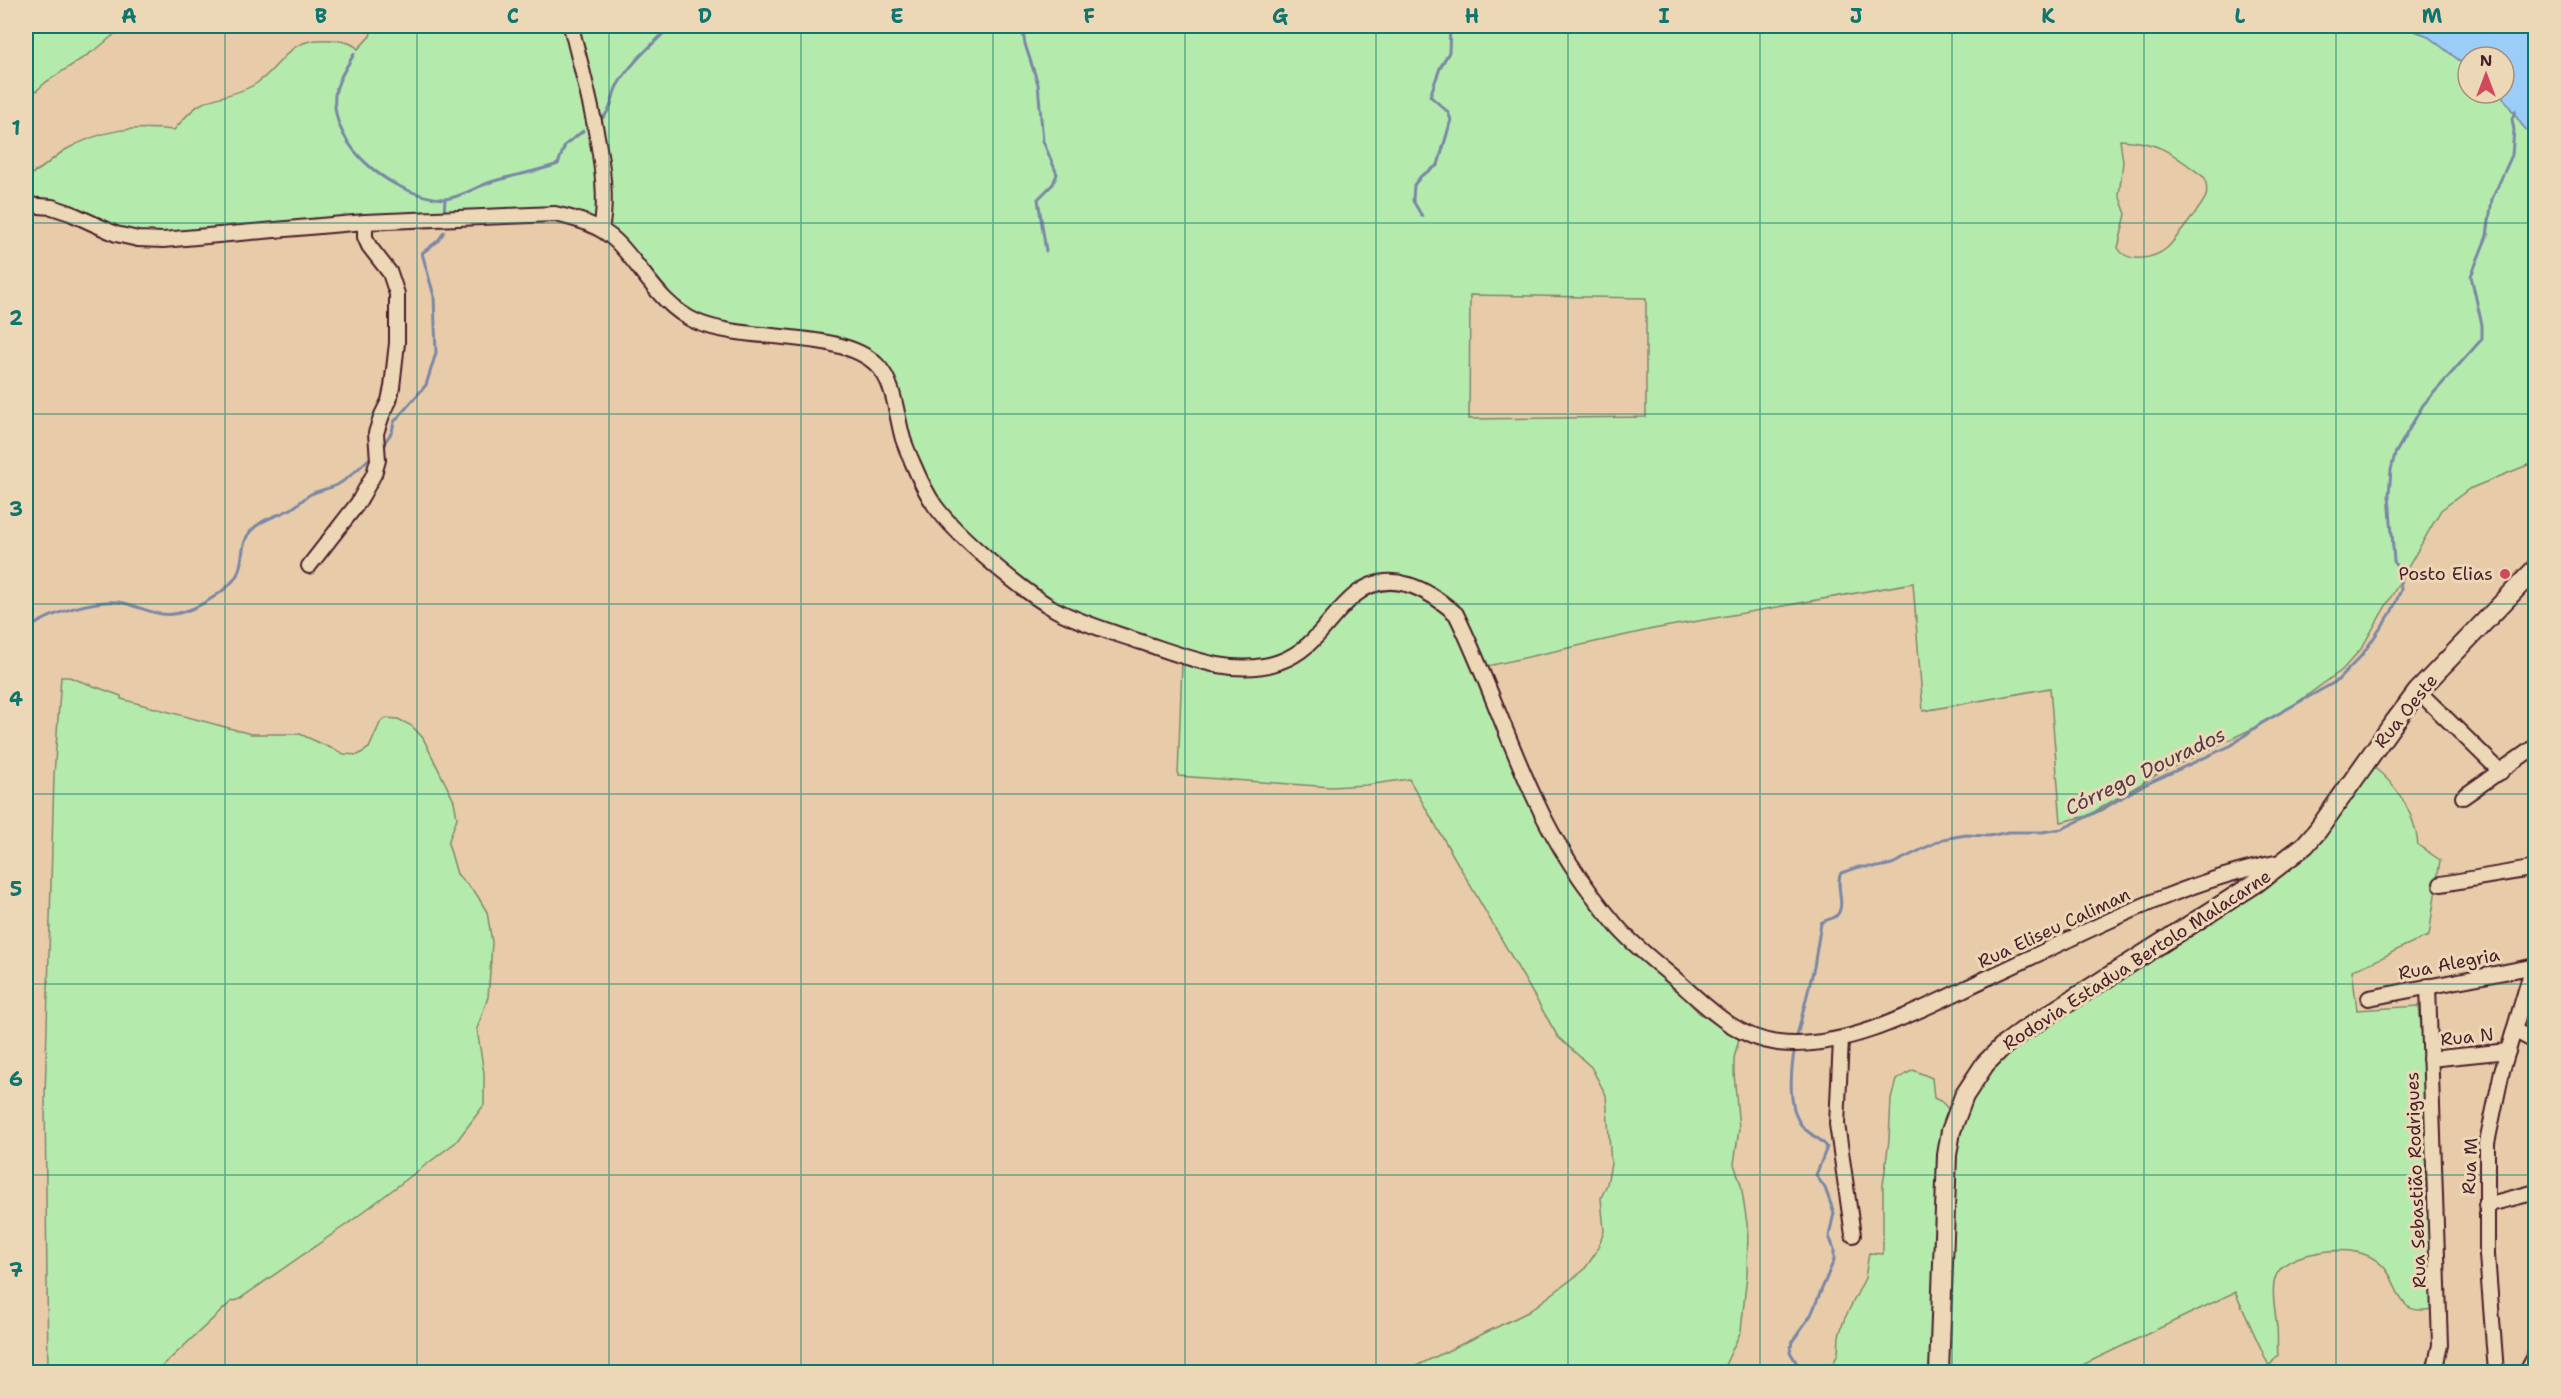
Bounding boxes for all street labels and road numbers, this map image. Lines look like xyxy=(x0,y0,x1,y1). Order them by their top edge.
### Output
street label: Rua Oeste xyxy=(2369,669,2443,753)
street label: Rodovia Estadua Bertolo Malacarne xyxy=(1998,864,2276,1056)
street label: Rua Eliseu Caliman xyxy=(1974,882,2134,974)
street label: Rua Alegria xyxy=(2396,942,2502,986)
street label: Rua N xyxy=(2439,1022,2495,1052)
street label: Rua Sebastião Rodrigues xyxy=(2400,1071,2432,1289)
street label: Rua M xyxy=(2457,1137,2483,1195)

